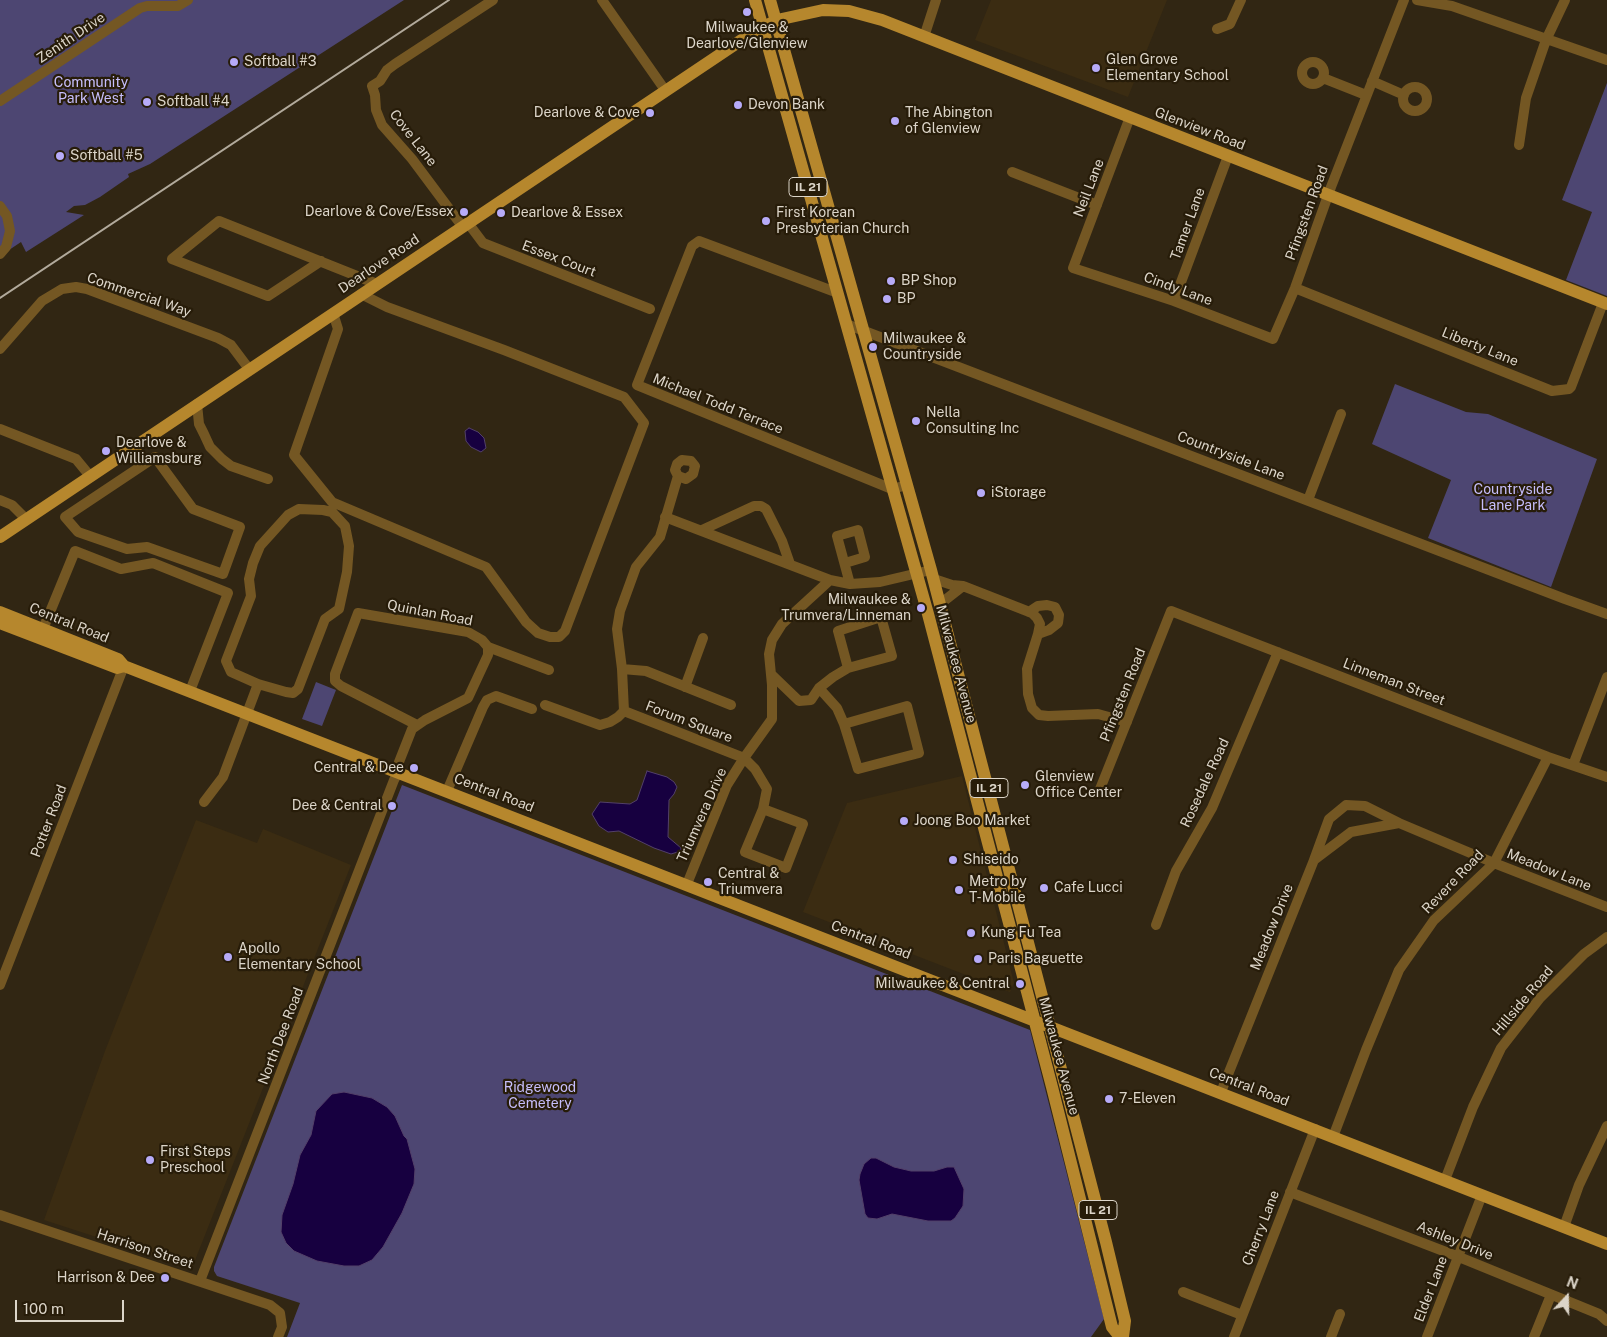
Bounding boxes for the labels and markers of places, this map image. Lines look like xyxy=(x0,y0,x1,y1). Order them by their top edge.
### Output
marker: Milwaukee & Dearlove/Glenview xyxy=(741,6,753,18)
place label: Milwaukee & Dearlove/Glenview xyxy=(686,20,808,52)
place label: Glen Grove Elementary School xyxy=(1106,52,1229,84)
place label: Softball #3 xyxy=(244,54,317,70)
marker: Softball #3 xyxy=(228,56,240,68)
marker: Glen Grove Elementary School xyxy=(1090,62,1102,74)
place label: Softball #4 xyxy=(157,94,229,110)
marker: Softball #4 xyxy=(141,96,153,108)
place label: Devon Bank xyxy=(748,97,825,113)
marker: Devon Bank xyxy=(732,99,744,111)
place label: Dearlove & Cove xyxy=(534,105,640,121)
place label: The Abington of Glenview xyxy=(905,105,993,138)
marker: Dearlove & Cove xyxy=(644,107,656,119)
marker: The Abington of Glenview xyxy=(889,115,901,127)
place label: Softball #5 xyxy=(70,148,143,164)
marker: Softball #5 xyxy=(54,150,66,162)
place label: Dearlove & Cove/Essex xyxy=(305,204,454,220)
place label: Dearlove & Essex xyxy=(511,205,623,221)
place label: First Korean Presbyterian Church xyxy=(776,205,909,238)
marker: Dearlove & Cove/Essex xyxy=(458,206,470,218)
marker: Dearlove & Essex xyxy=(495,207,507,219)
marker: First Korean Presbyterian Church xyxy=(760,215,772,227)
place label: BP Shop xyxy=(901,273,957,289)
marker: BP Shop xyxy=(885,275,897,287)
place label: BP xyxy=(897,291,915,307)
marker: BP xyxy=(881,293,893,305)
place label: Milwaukee & Countryside xyxy=(883,331,966,364)
marker: Milwaukee & Countryside xyxy=(867,341,879,353)
place label: Nella Consulting Inc xyxy=(926,405,1019,438)
marker: Nella Consulting Inc xyxy=(910,415,922,427)
place label: Dearlove & Williamsburg xyxy=(116,435,202,468)
marker: Dearlove & Williamsburg xyxy=(100,445,112,457)
place label: iStorage xyxy=(991,485,1046,501)
marker: iStorage xyxy=(975,487,987,499)
place label: Milwaukee & Trumvera/Linneman xyxy=(781,592,911,624)
marker: Milwaukee & Trumvera/Linneman xyxy=(915,602,927,614)
place label: Central & Dee xyxy=(314,760,404,776)
marker: Central & Dee xyxy=(408,762,420,774)
place label: Glenview Office Center xyxy=(1035,769,1122,802)
marker: Glenview Office Center xyxy=(1019,779,1031,791)
place label: Dee & Central xyxy=(292,798,382,814)
marker: Dee & Central xyxy=(386,800,398,812)
place label: Joong Boo Market xyxy=(914,813,1030,829)
marker: Joong Boo Market xyxy=(898,815,910,827)
place label: Shiseido xyxy=(963,852,1019,868)
marker: Shiseido xyxy=(947,854,959,866)
place label: Central & Triumvera xyxy=(718,866,783,899)
place label: Metro by T-Mobile xyxy=(969,874,1027,906)
marker: Central & Triumvera xyxy=(702,876,714,888)
place label: Cafe Lucci xyxy=(1054,880,1123,896)
marker: Cafe Lucci xyxy=(1038,882,1050,894)
marker: Metro by T-Mobile xyxy=(953,884,965,896)
place label: Kung Fu Tea xyxy=(981,925,1061,941)
marker: Kung Fu Tea xyxy=(965,927,977,939)
place label: Apollo Elementary School xyxy=(238,941,361,974)
marker: Apollo Elementary School xyxy=(222,951,234,963)
place label: Paris Baguette xyxy=(988,951,1083,967)
marker: Paris Baguette xyxy=(972,953,984,965)
place label: Milwaukee & Central xyxy=(875,976,1010,992)
marker: Milwaukee & Central xyxy=(1014,978,1026,990)
place label: 7-Eleven xyxy=(1119,1091,1176,1107)
marker: 7-Eleven xyxy=(1103,1093,1115,1105)
place label: First Steps Preschool xyxy=(160,1144,231,1176)
marker: First Steps Preschool xyxy=(144,1154,156,1166)
place label: Harrison & Dee xyxy=(57,1270,155,1286)
marker: Harrison & Dee xyxy=(159,1272,171,1284)

